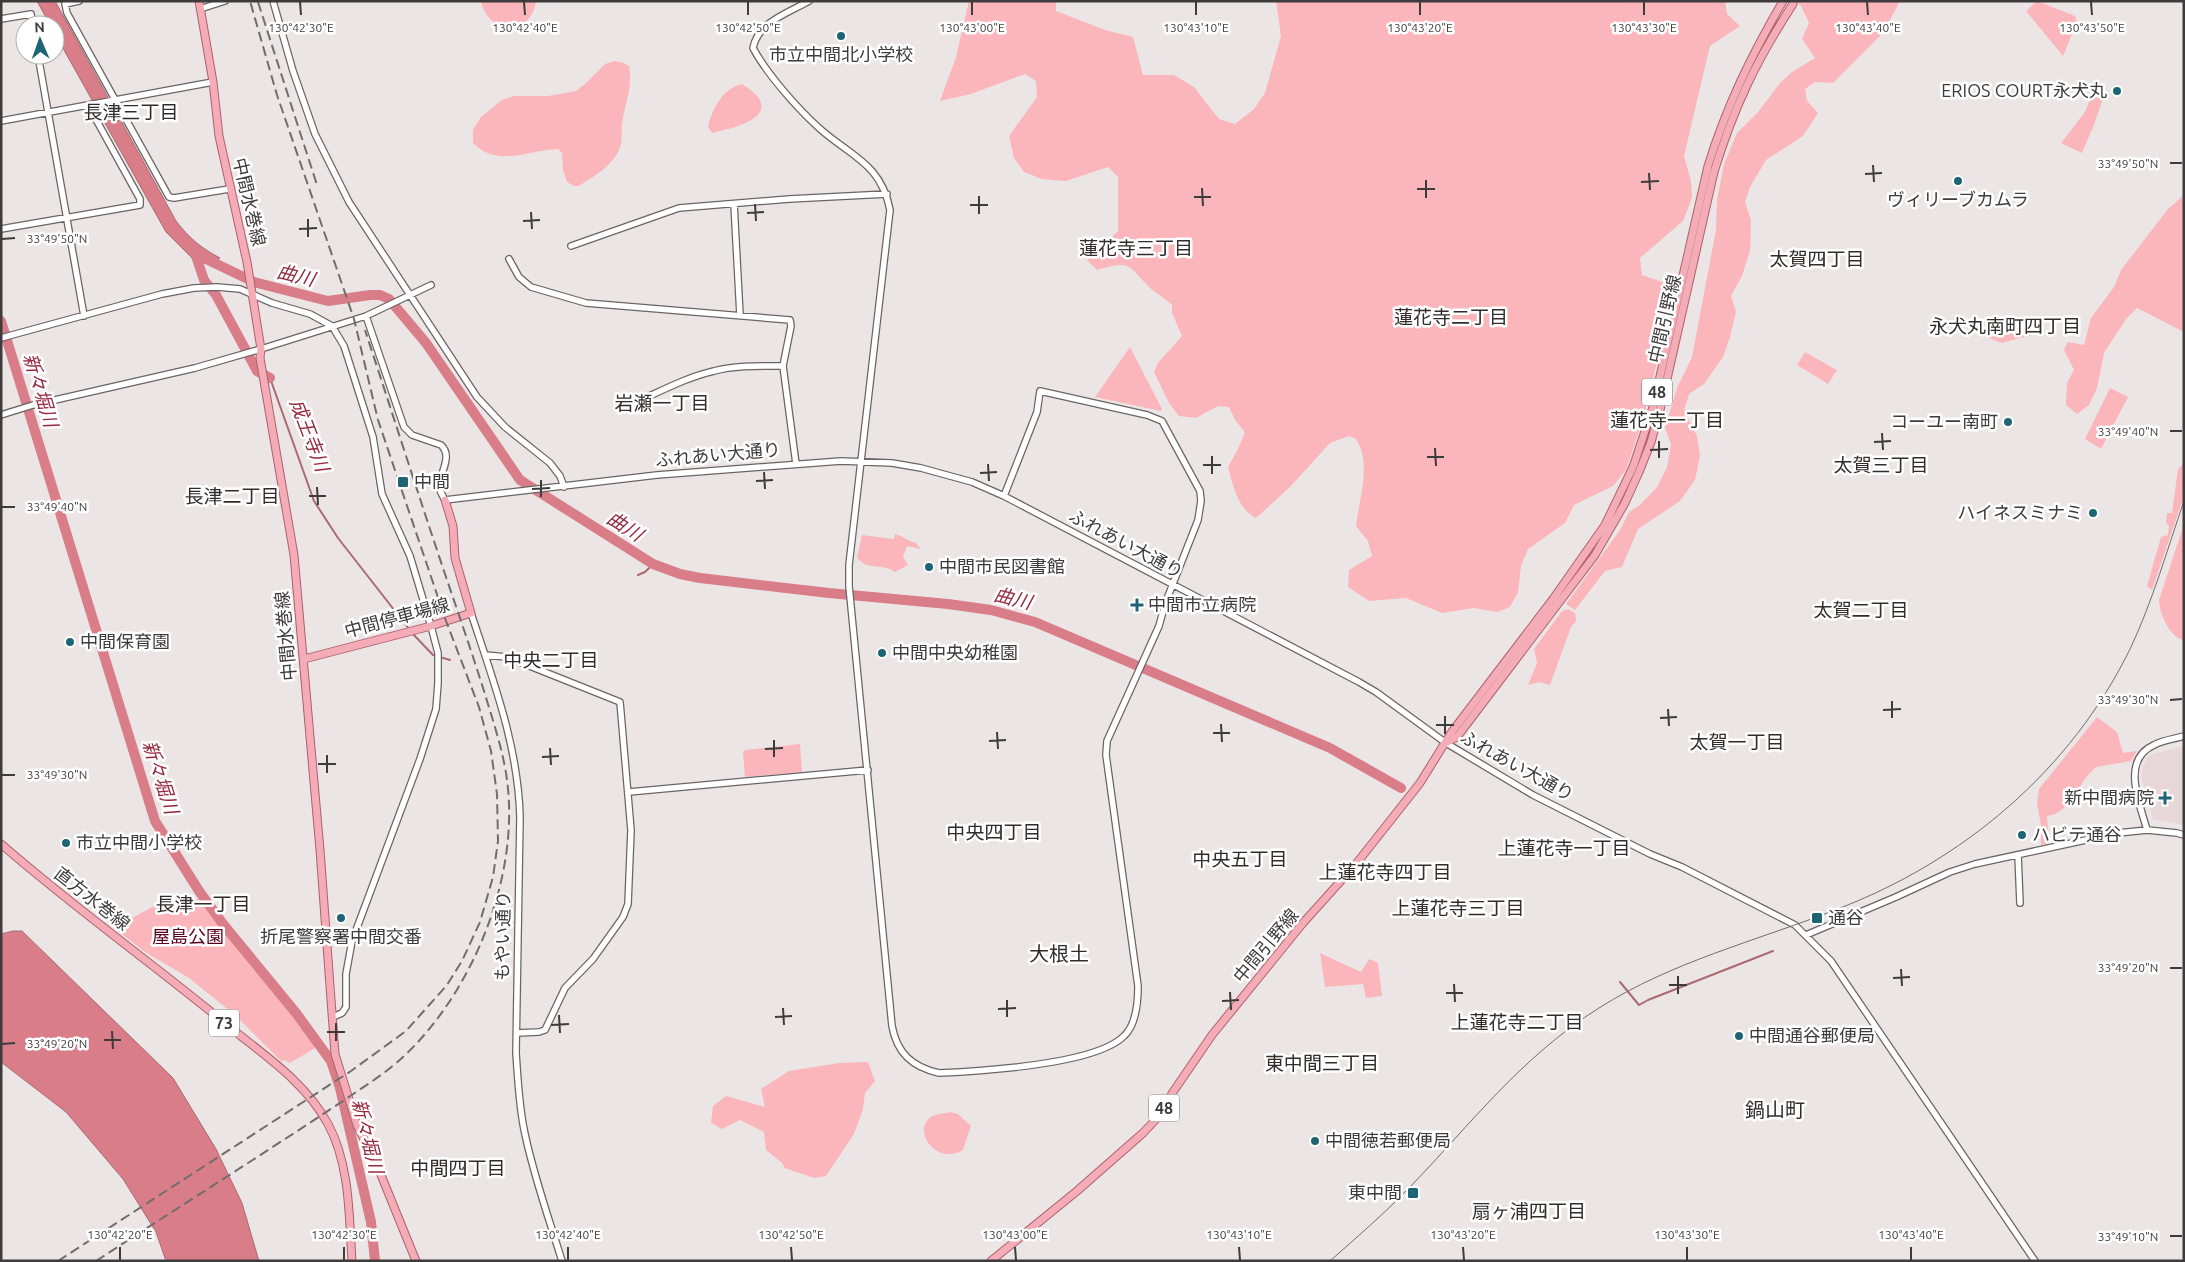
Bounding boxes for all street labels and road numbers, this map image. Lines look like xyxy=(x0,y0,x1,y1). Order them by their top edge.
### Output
street label: 中間水巻線 xyxy=(230,156,270,248)
street label: 中間引野線 xyxy=(1644,273,1684,365)
road number: 48 xyxy=(1642,378,1672,406)
street label: ふれあい大通り xyxy=(654,439,782,469)
street label: ふれあい大通り xyxy=(1066,505,1187,582)
street label: 中間水巻線 xyxy=(271,590,299,682)
street label: 中間停車場線 xyxy=(342,593,451,641)
street label: ふれあい大通り xyxy=(1458,726,1577,804)
street label: 直方水巻線 xyxy=(51,863,134,934)
street label: もやい通り xyxy=(491,891,513,981)
street label: 中間引野線 xyxy=(1229,904,1302,986)
road number: 73 xyxy=(209,1010,239,1036)
road number: 48 xyxy=(1149,1094,1179,1122)

